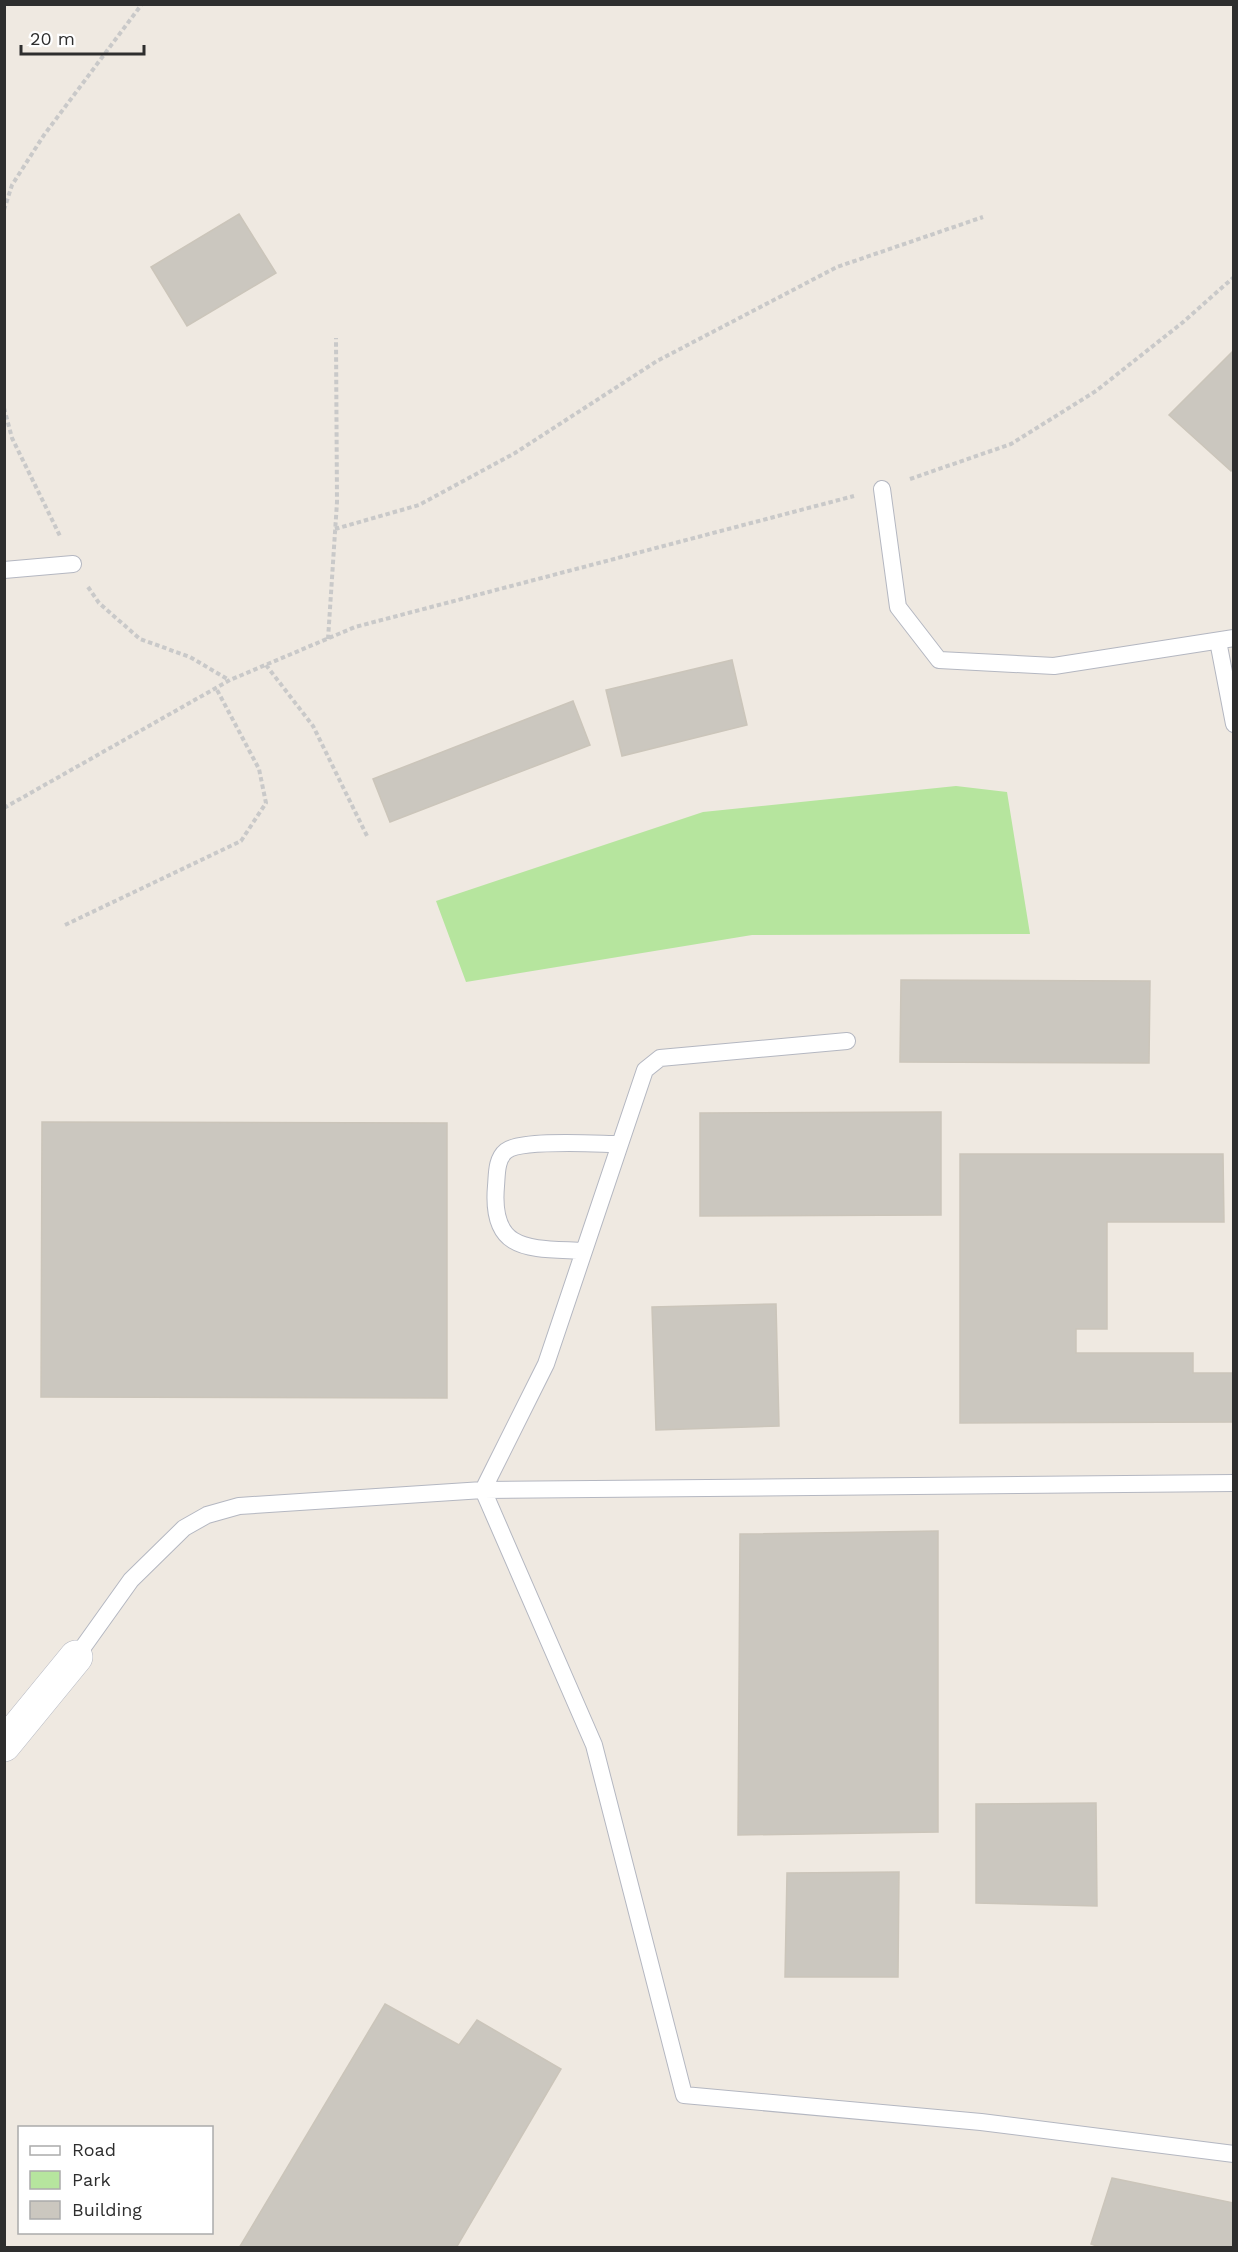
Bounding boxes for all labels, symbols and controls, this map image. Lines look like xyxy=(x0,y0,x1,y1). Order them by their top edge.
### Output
scale bar xyxy=(21,18,144,56)
text: 20 m xyxy=(30,28,75,49)
legend xyxy=(18,2126,213,2234)
text: Road xyxy=(72,2139,116,2160)
text: Park xyxy=(72,2169,111,2190)
text: Building xyxy=(72,2199,142,2220)

